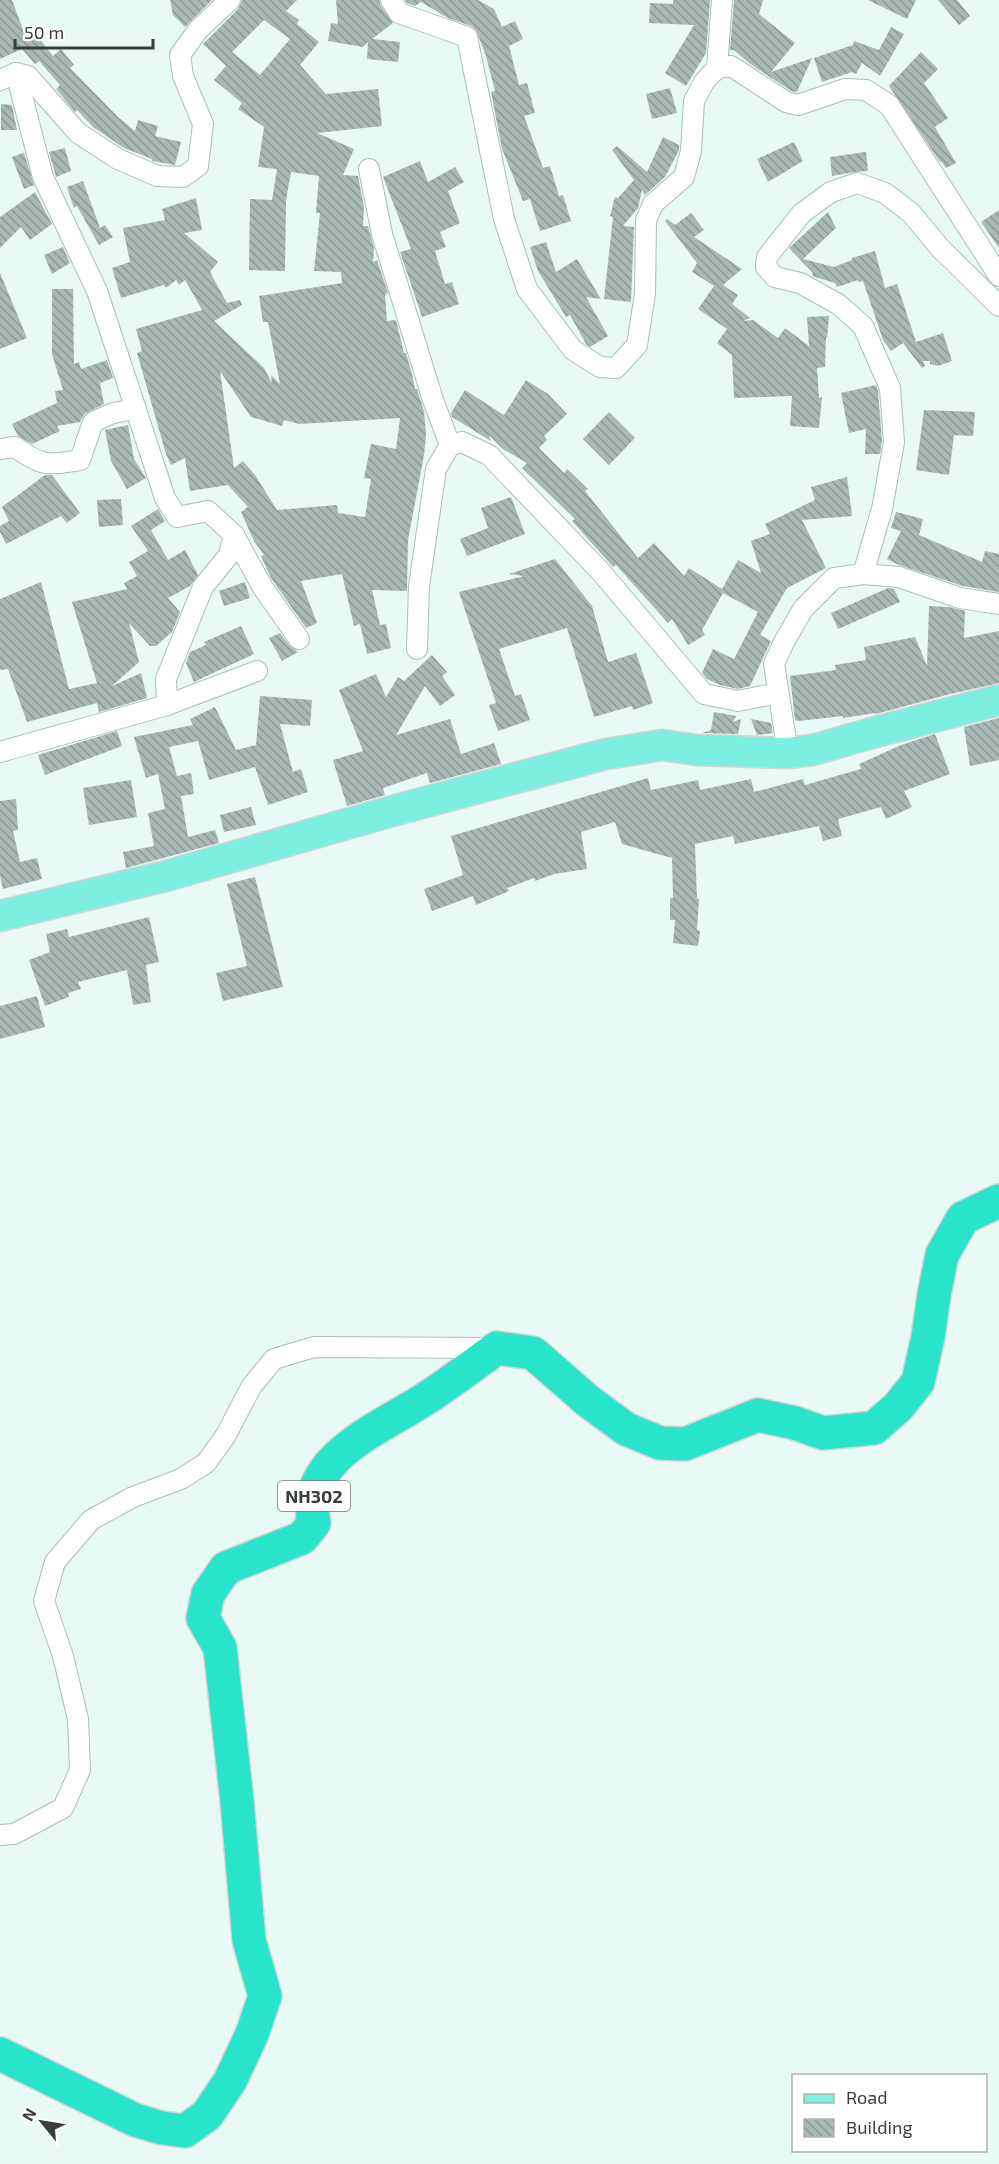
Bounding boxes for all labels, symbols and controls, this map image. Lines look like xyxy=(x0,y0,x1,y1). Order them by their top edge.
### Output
scale bar xyxy=(15,12,153,50)
text: 50 m xyxy=(24,21,64,43)
road number: NH302 xyxy=(278,1481,350,1511)
legend xyxy=(792,2074,987,2152)
text: Road xyxy=(846,2086,887,2108)
north arrow xyxy=(12,2092,72,2152)
text: N xyxy=(17,2104,40,2124)
text: Building xyxy=(846,2116,913,2138)

